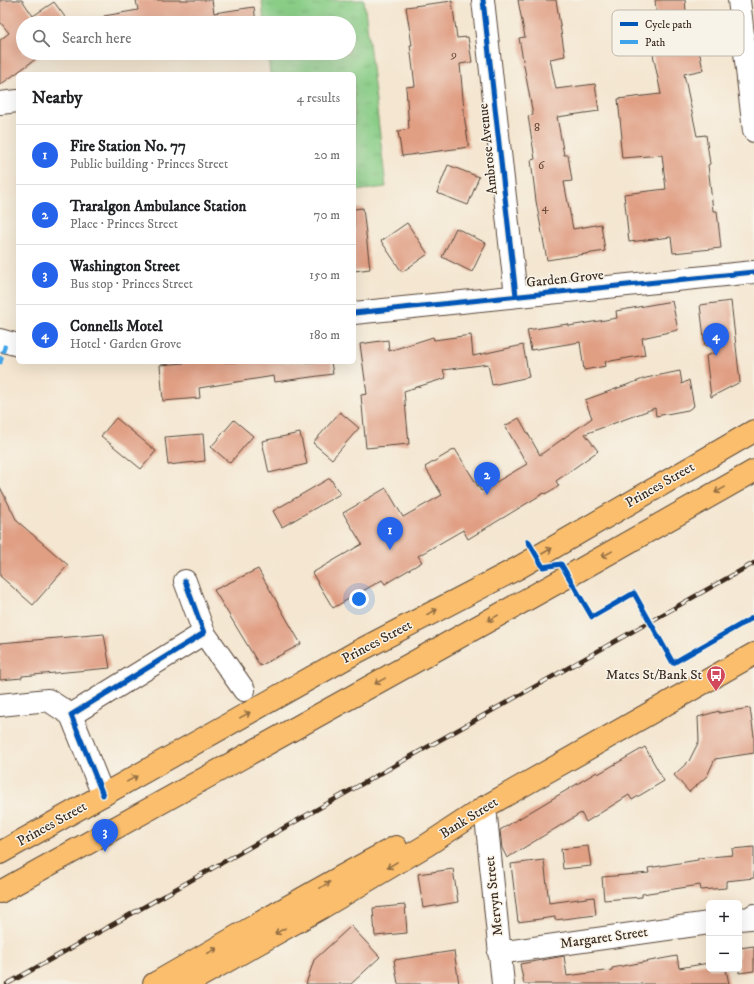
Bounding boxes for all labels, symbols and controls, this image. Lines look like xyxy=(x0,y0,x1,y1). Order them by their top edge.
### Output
legend xyxy=(612,10,744,56)
search box xyxy=(16,16,356,60)
text: Cycle path xyxy=(645,18,692,32)
icon: search xyxy=(30,27,52,49)
text: Search here xyxy=(62,29,131,48)
text: Path xyxy=(645,36,666,50)
house number: 9 xyxy=(450,47,457,62)
text: Nearby xyxy=(32,87,82,109)
text: 4 results xyxy=(297,90,340,106)
street label: Ambrose Avenue xyxy=(474,102,502,196)
house number: 8 xyxy=(534,120,540,135)
text: Fire Station No. 77 xyxy=(70,137,186,156)
text: 1 xyxy=(43,147,47,163)
text: 20 m xyxy=(314,147,340,163)
text: Public building · Princes Street xyxy=(70,156,228,172)
house number: 6 xyxy=(538,158,545,173)
text: Traralgon Ambulance Station xyxy=(70,197,246,216)
house number: 4 xyxy=(542,200,550,215)
text: 2 xyxy=(42,207,48,223)
text: 70 m xyxy=(314,207,340,223)
text: Place · Princes Street xyxy=(70,216,178,232)
text: Washington Street xyxy=(70,257,180,276)
street label: Garden Grove xyxy=(525,266,605,292)
text: 3 xyxy=(43,267,47,283)
text: 150 m xyxy=(309,267,340,283)
text: Bus stop · Princes Street xyxy=(70,276,193,292)
text: Connells Motel xyxy=(70,317,163,336)
pin: 4 xyxy=(703,323,729,356)
text: 4 xyxy=(41,327,49,343)
text: 180 m xyxy=(309,327,340,343)
text: Hotel · Garden Grove xyxy=(70,336,181,352)
street label: Princes Street xyxy=(622,458,698,512)
pin: 2 xyxy=(474,462,500,495)
one-way arrow xyxy=(714,487,726,495)
pin: 1 xyxy=(377,517,403,550)
one-way arrow xyxy=(541,546,553,554)
one-way arrow xyxy=(601,551,613,558)
your location xyxy=(349,589,369,609)
one-way arrow xyxy=(426,608,438,616)
one-way arrow xyxy=(488,614,500,622)
street label: Princes Street xyxy=(339,616,416,668)
bus stop icon: Mates St/Bank St xyxy=(705,664,727,692)
place label: Mates St/Bank St xyxy=(606,666,703,684)
one-way arrow xyxy=(374,677,386,685)
one-way arrow xyxy=(239,711,251,718)
one-way arrow xyxy=(125,775,137,782)
street label: Bank Street xyxy=(437,793,502,843)
street label: Princes Street xyxy=(14,797,90,850)
pin: 3 xyxy=(92,819,118,852)
street label: Mervyn Street xyxy=(481,855,507,937)
one-way arrow xyxy=(386,862,398,870)
one-way arrow xyxy=(319,881,331,889)
map controls xyxy=(706,900,742,972)
button: + xyxy=(706,900,742,936)
street label: Margaret Street xyxy=(559,923,649,953)
one-way arrow xyxy=(274,927,286,935)
button: − xyxy=(706,936,742,972)
one-way arrow xyxy=(206,947,218,954)

